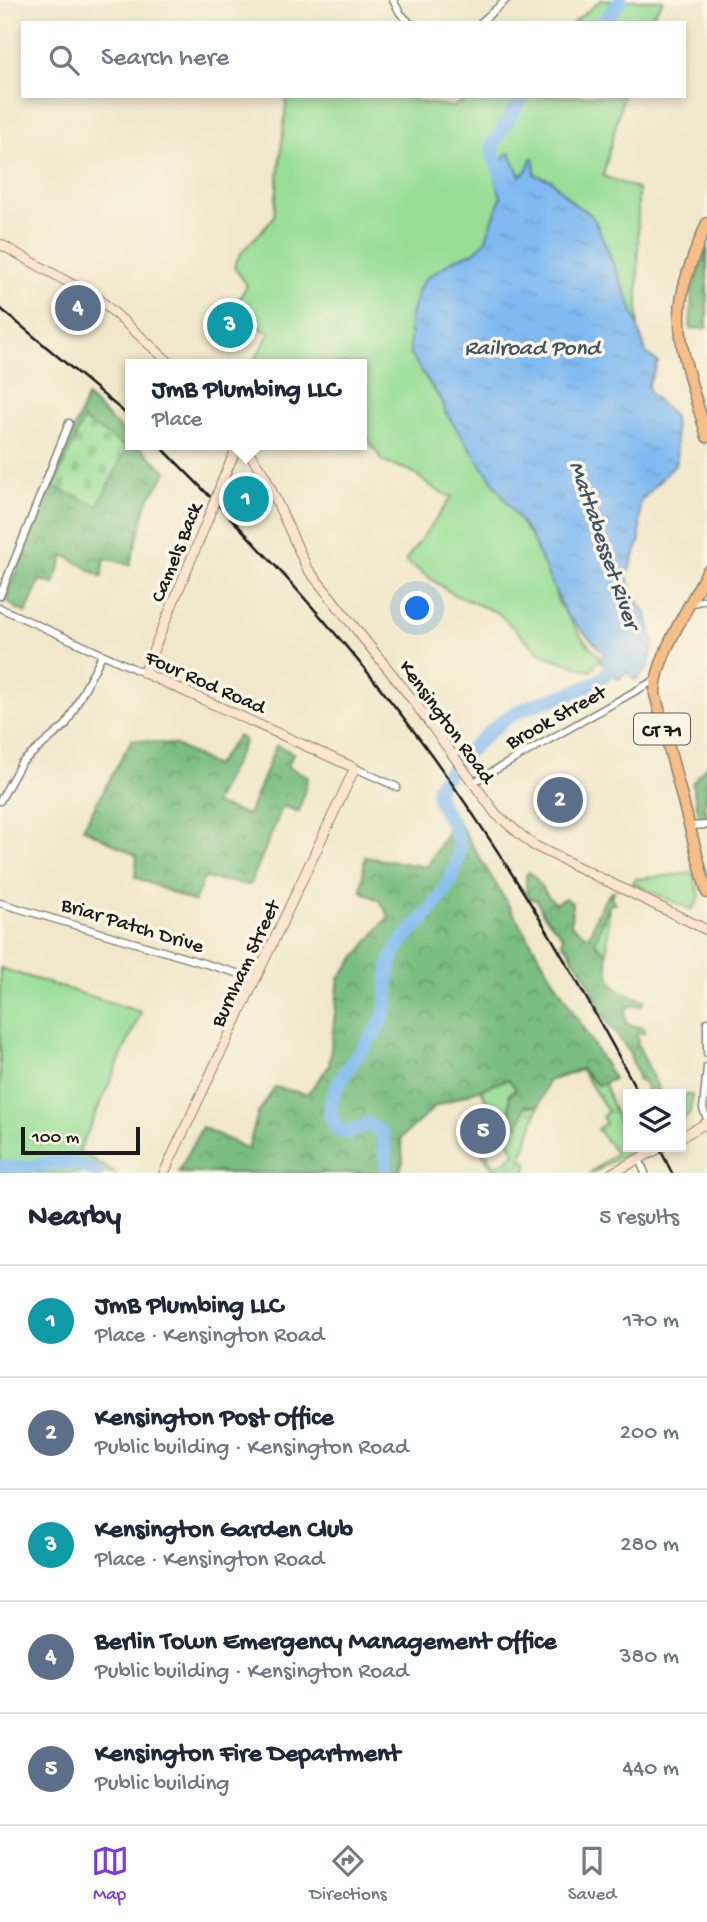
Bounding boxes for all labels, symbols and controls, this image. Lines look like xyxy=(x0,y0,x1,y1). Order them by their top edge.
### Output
search box xyxy=(21,21,686,98)
icon: search xyxy=(45,41,83,79)
text: Search here xyxy=(101,44,229,75)
pin: 4 xyxy=(55,282,101,334)
pin: 3 xyxy=(207,299,253,351)
water label: Railroad Pond xyxy=(464,336,602,363)
popup xyxy=(125,359,367,450)
text: JmB Plumbing LLC xyxy=(152,376,340,407)
text: Place xyxy=(152,407,202,434)
water label: Mattabesset River xyxy=(561,458,646,637)
pin: 1 xyxy=(223,473,269,525)
street label: Camels Back xyxy=(147,498,210,607)
your location xyxy=(400,591,434,625)
street label: Four Rod Road xyxy=(140,646,270,723)
street label: Kensington Road xyxy=(392,656,499,791)
street label: Brook Street xyxy=(502,680,613,757)
road number: CT 71 xyxy=(634,714,690,744)
pin: 2 xyxy=(537,774,583,826)
street label: Briar Patch Drive xyxy=(57,893,207,961)
street label: Burnham Street xyxy=(207,895,288,1033)
map controls xyxy=(623,1089,686,1152)
button: layers xyxy=(623,1089,686,1152)
pin: 5 xyxy=(460,1105,506,1157)
scale bar xyxy=(21,1124,140,1156)
text: 100 m xyxy=(32,1127,79,1150)
text: Nearby xyxy=(28,1201,121,1236)
text: 5 results xyxy=(599,1205,679,1232)
text: JmB Plumbing LLC xyxy=(95,1292,283,1323)
text: 1 xyxy=(46,1308,56,1335)
text: 170 m xyxy=(623,1308,679,1335)
text: Place · Kensington Road xyxy=(95,1323,324,1350)
text: Kensington Post Office xyxy=(95,1404,334,1435)
text: 2 xyxy=(45,1420,57,1447)
text: 200 m xyxy=(620,1420,679,1447)
text: Public building · Kensington Road xyxy=(95,1435,408,1462)
text: Kensington Garden Club xyxy=(95,1516,353,1547)
text: 3 xyxy=(45,1532,57,1559)
text: 280 m xyxy=(620,1532,679,1559)
text: Place · Kensington Road xyxy=(95,1547,324,1574)
text: Berlin Town Emergency Management Office xyxy=(95,1628,557,1659)
text: 4 xyxy=(46,1644,56,1671)
text: 380 m xyxy=(620,1644,679,1671)
text: Public building · Kensington Road xyxy=(95,1659,408,1686)
text: Kensington Fire Department xyxy=(95,1740,400,1771)
text: 5 xyxy=(45,1756,57,1783)
text: 440 m xyxy=(622,1756,679,1783)
text: Public building xyxy=(95,1771,229,1798)
tab: Map xyxy=(91,1842,129,1907)
tab: Directions xyxy=(310,1842,387,1907)
tab: Saved xyxy=(568,1842,616,1907)

